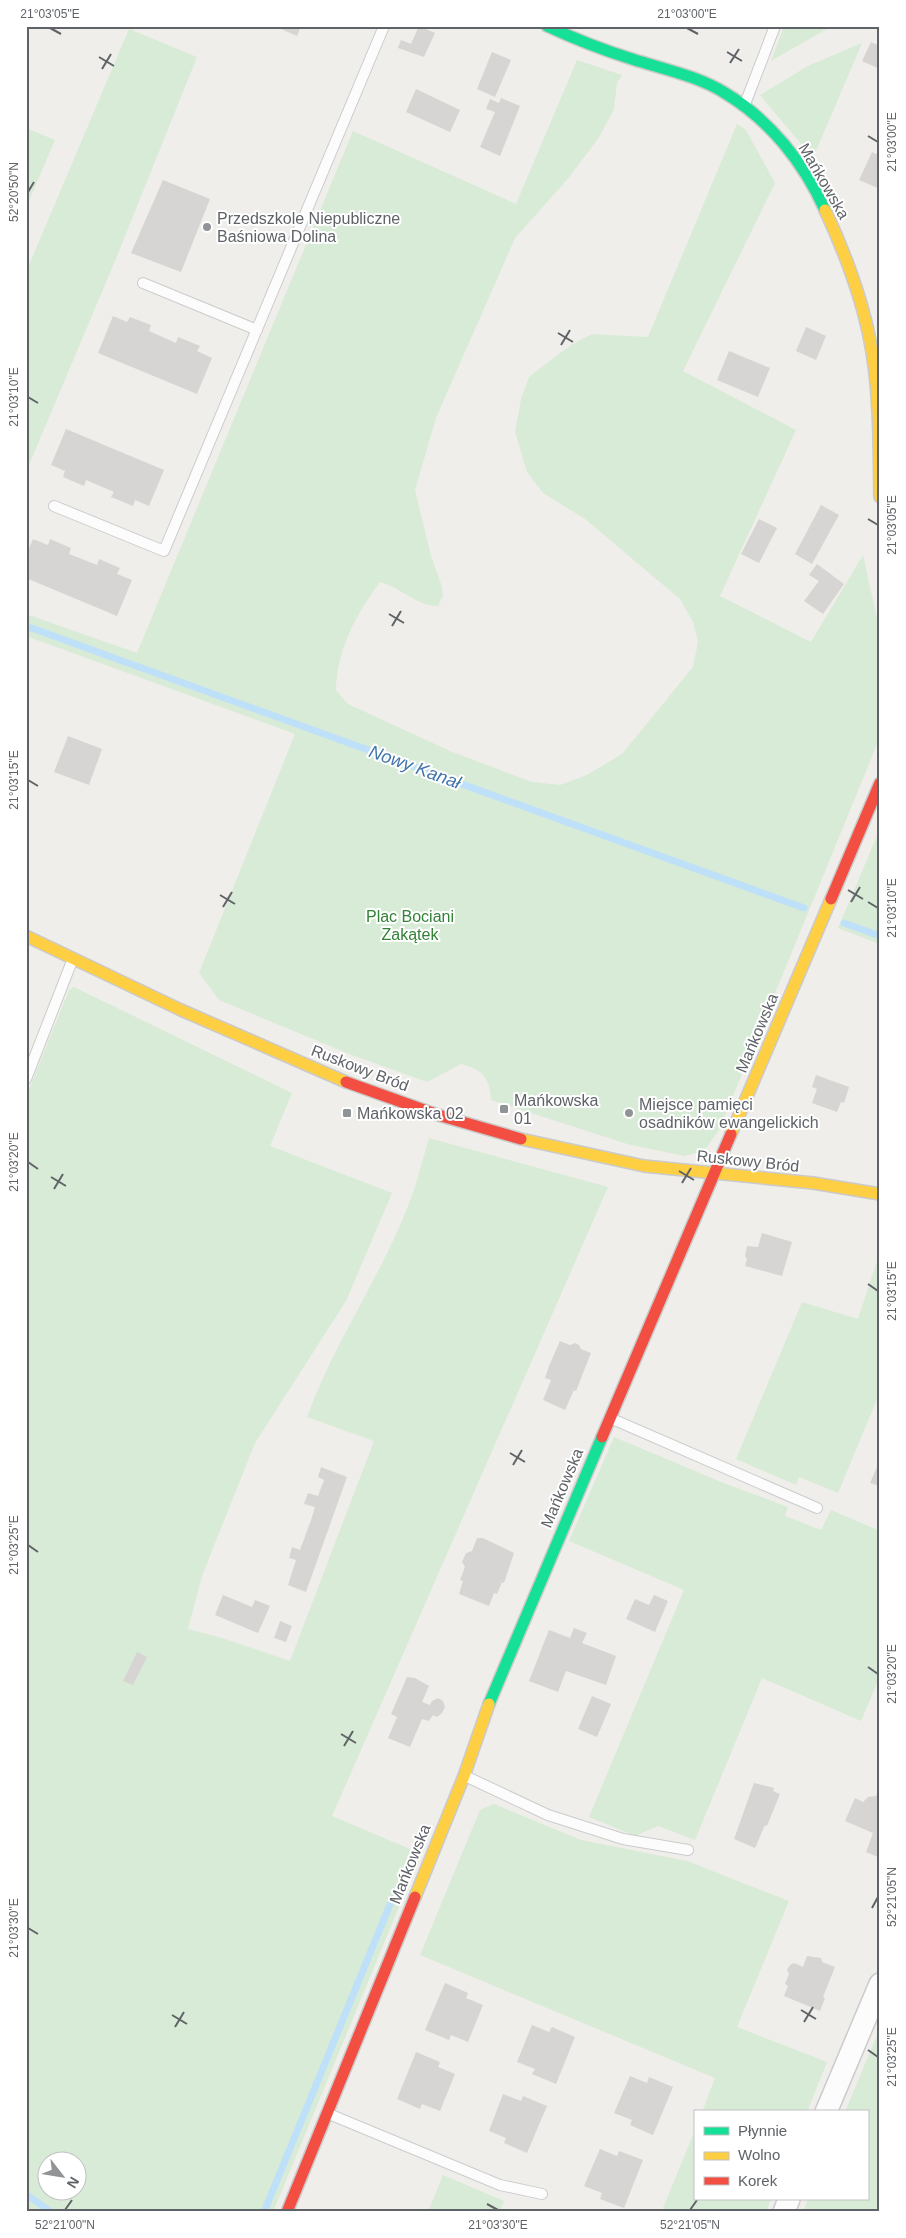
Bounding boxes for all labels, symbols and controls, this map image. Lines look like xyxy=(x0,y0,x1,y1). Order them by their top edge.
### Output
text: 21°03'05"E xyxy=(20,7,80,21)
text: 21°03'00"E xyxy=(657,7,717,21)
text: 21°03'00"E xyxy=(885,112,899,172)
street label: Mańkowska xyxy=(796,140,853,222)
text: 52°20'50"N xyxy=(7,162,21,222)
place label: Przedszkole Niepubliczne Baśniowa Dolina xyxy=(217,210,400,245)
marker: Przedszkole Niepubliczne Baśniowa Dolina xyxy=(201,221,213,233)
text: 21°03'10"E xyxy=(7,367,21,427)
text: 21°03'05"E xyxy=(885,495,899,555)
water label: Nowy Kanał xyxy=(366,741,464,793)
text: 21°03'15"E xyxy=(7,750,21,810)
text: 21°03'10"E xyxy=(885,878,899,938)
park label: Plac Bociani Zakątek xyxy=(366,908,454,943)
street label: Mańkowska xyxy=(733,991,781,1075)
street label: Ruskowy Bród xyxy=(309,1042,411,1094)
place label: Mańkowska 01 xyxy=(514,1092,599,1127)
place label: Miejsce pamięci osadników ewangelickich xyxy=(639,1096,819,1131)
marker: Mańkowska 01 xyxy=(498,1103,510,1115)
place label: Mańkowska 02 xyxy=(357,1105,464,1122)
marker: Mańkowska 02 xyxy=(341,1107,353,1119)
marker: Miejsce pamięci osadników ewangelickich xyxy=(623,1107,635,1119)
text: 21°03'20"E xyxy=(7,1132,21,1192)
street label: Ruskowy Bród xyxy=(696,1147,800,1175)
text: 21°03'15"E xyxy=(885,1261,899,1321)
street label: Mańkowska xyxy=(538,1446,586,1530)
text: 21°03'25"E xyxy=(7,1515,21,1575)
text: 21°03'20"E xyxy=(885,1644,899,1704)
street label: Mańkowska xyxy=(386,1822,434,1906)
text: 52°21'05"N xyxy=(885,1867,899,1927)
text: 21°03'30"E xyxy=(7,1898,21,1958)
text: 21°03'25"E xyxy=(885,2027,899,2087)
legend xyxy=(694,2110,868,2200)
text: Płynnie xyxy=(738,2122,787,2139)
text: Wolno xyxy=(738,2146,780,2163)
north arrow xyxy=(38,2150,88,2200)
text: Korek xyxy=(738,2172,778,2189)
text: N xyxy=(64,2174,83,2191)
text: 52°21'00"N xyxy=(35,2218,95,2232)
text: 21°03'30"E xyxy=(468,2218,528,2232)
text: 52°21'05"N xyxy=(660,2218,720,2232)

